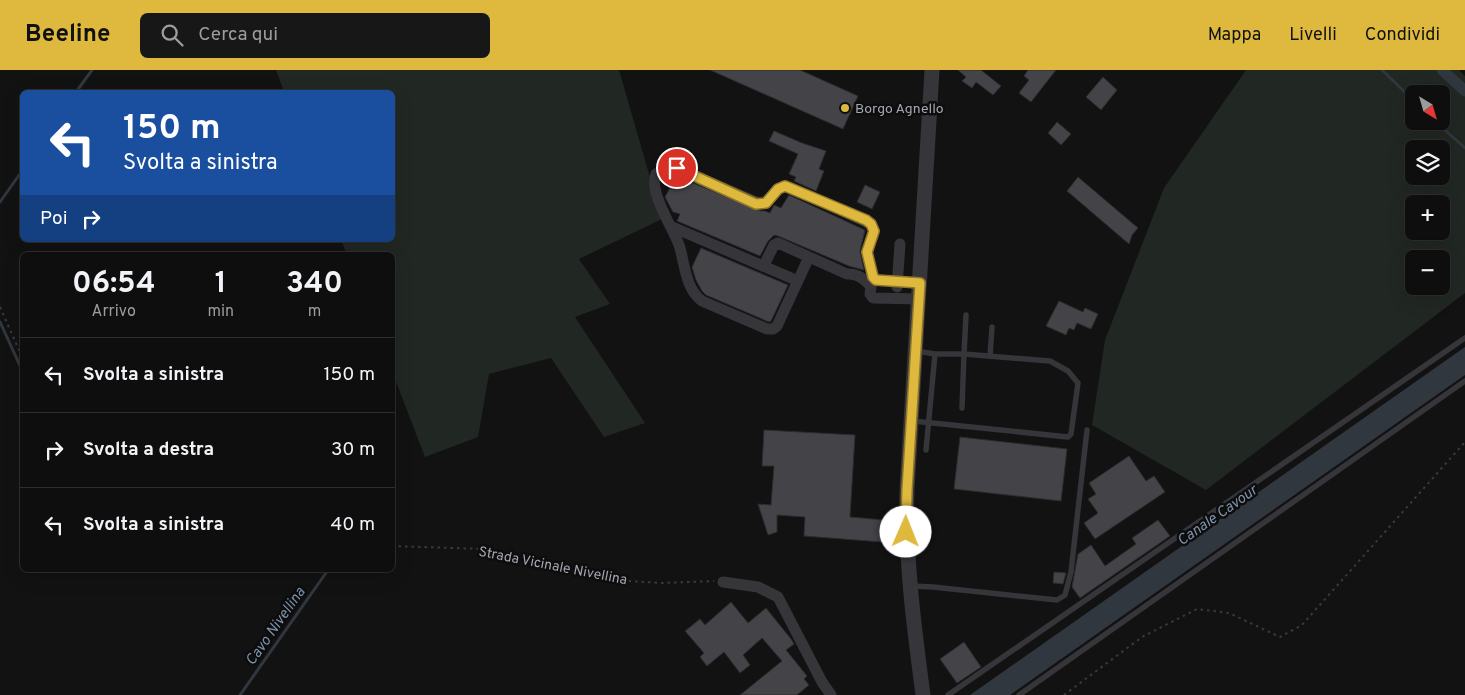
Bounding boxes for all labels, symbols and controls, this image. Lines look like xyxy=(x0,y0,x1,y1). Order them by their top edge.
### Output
search box xyxy=(140,13,490,58)
text: Beeline xyxy=(25,20,110,50)
icon: search xyxy=(158,21,186,49)
text: Cerca qui xyxy=(198,23,278,47)
text: Mappa xyxy=(1208,24,1261,47)
text: Livelli xyxy=(1289,24,1337,47)
text: Condividi xyxy=(1365,24,1440,47)
north arrow xyxy=(1405,85,1450,130)
map controls xyxy=(1405,85,1450,295)
place label: Borgo Agnello xyxy=(855,101,944,118)
marker: Borgo Agnello xyxy=(839,102,851,114)
text: 150 m xyxy=(123,107,221,151)
icon: left xyxy=(40,110,105,175)
button: layers xyxy=(1405,140,1450,185)
pin xyxy=(656,147,698,189)
text: Svolta a sinistra xyxy=(123,150,278,177)
icon: arrive xyxy=(663,154,691,182)
button: + xyxy=(1405,195,1450,240)
icon: right xyxy=(77,205,105,233)
text: Poi xyxy=(40,207,67,231)
button: − xyxy=(1405,250,1450,295)
text: 06:54 xyxy=(72,266,156,303)
text: 1 xyxy=(215,266,227,303)
text: 340 xyxy=(286,266,343,303)
text: Arrivo xyxy=(92,302,136,322)
text: min xyxy=(208,302,234,322)
text: m xyxy=(308,302,321,322)
icon: left xyxy=(40,361,68,389)
text: Svolta a sinistra xyxy=(83,363,224,387)
text: 150 m xyxy=(323,363,375,387)
icon: right xyxy=(40,436,68,464)
text: Svolta a destra xyxy=(83,438,214,462)
text: 30 m xyxy=(331,438,375,462)
water label: Canale Cavour xyxy=(1174,481,1263,551)
position arrow xyxy=(879,505,931,557)
icon: left xyxy=(40,511,68,539)
text: Svolta a sinistra xyxy=(83,513,224,537)
text: 40 m xyxy=(330,513,375,537)
street label: Strada Vicinale Nivellina xyxy=(477,544,628,589)
water label: Cavo Nivellina xyxy=(242,584,310,670)

